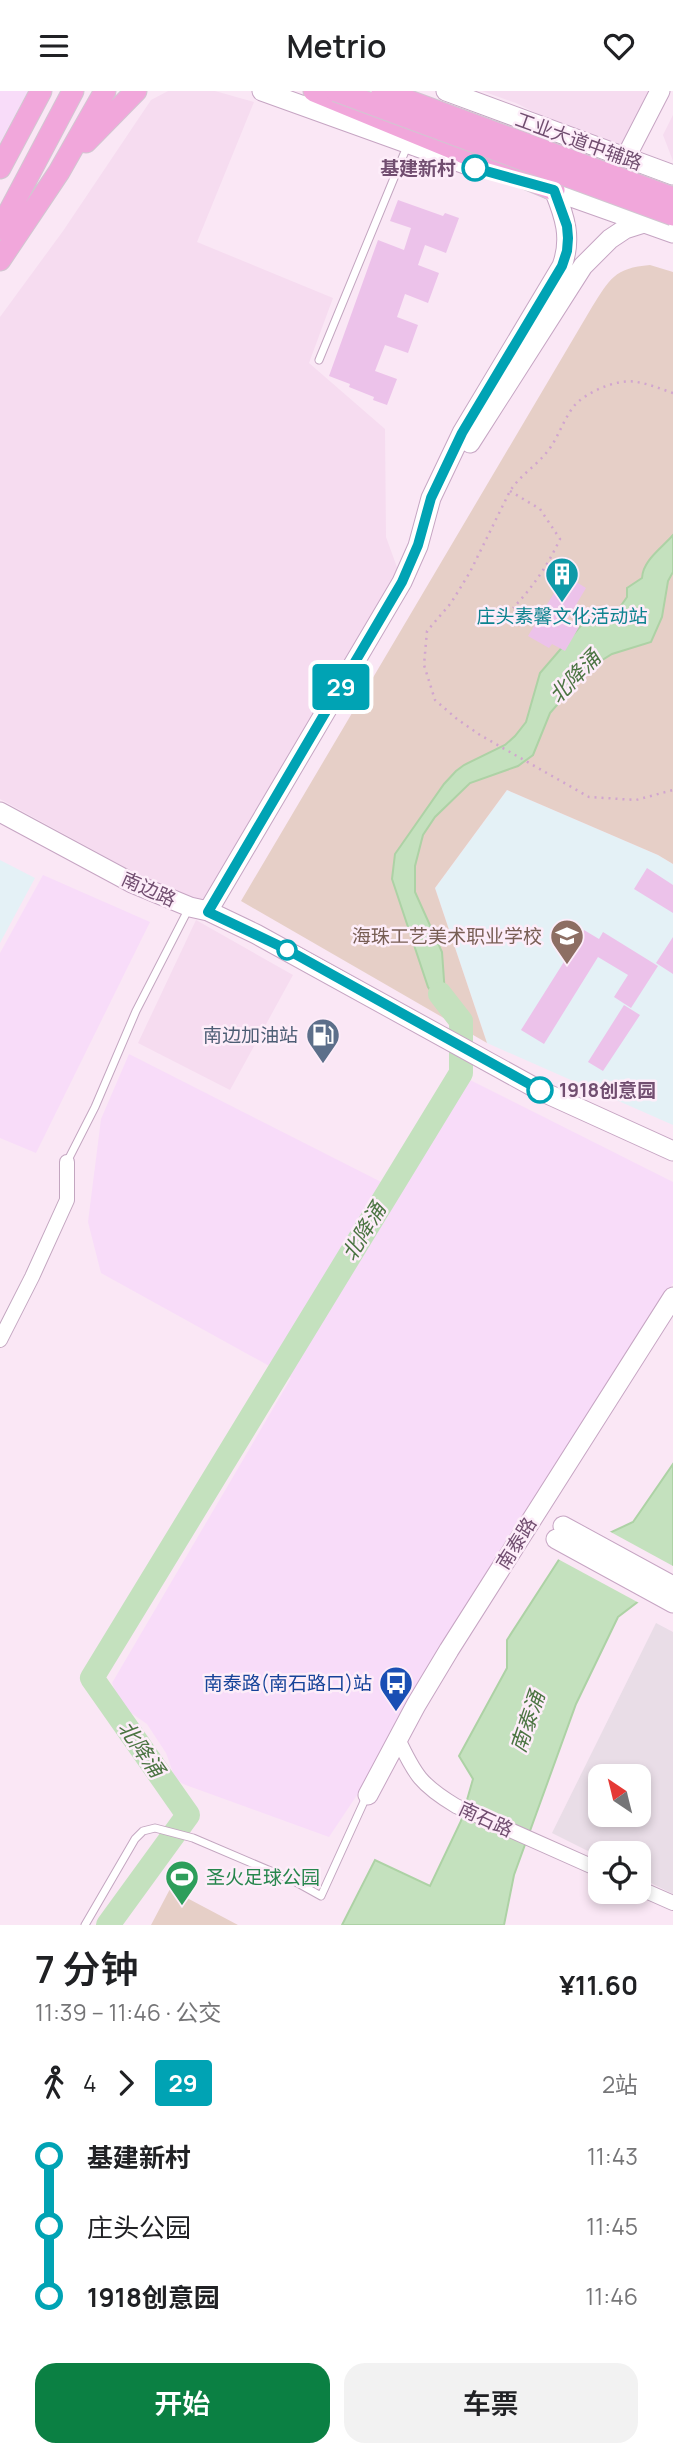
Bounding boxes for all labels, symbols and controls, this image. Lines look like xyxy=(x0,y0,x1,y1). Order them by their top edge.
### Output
text: Metrio xyxy=(286,24,387,68)
icon: menu xyxy=(35,27,73,65)
icon: heart xyxy=(600,27,638,65)
street label: 工业大道中辅路 xyxy=(512,106,646,176)
place label: 基建新村 xyxy=(380,155,456,181)
marker: 基建新村 xyxy=(462,155,488,181)
building icon: 庄头素馨文化活动站 xyxy=(543,555,581,604)
place label: 庄头素馨文化活动站 xyxy=(476,603,648,629)
water label: 北降涌 xyxy=(542,642,608,709)
line badge: 29 xyxy=(310,664,372,710)
text: 29 xyxy=(326,670,356,703)
street label: 南边路 xyxy=(118,866,180,912)
school or university icon: 海珠工艺美术职业学校 xyxy=(548,917,586,966)
place label: 海珠工艺美术职业学校 xyxy=(352,923,542,949)
unlabelled marker xyxy=(277,940,297,960)
fuel station icon: 南边加油站 xyxy=(304,1016,342,1065)
place label: 南边加油站 xyxy=(203,1022,298,1048)
marker: 1918创意园 xyxy=(527,1077,553,1103)
place label: 1918创意园 xyxy=(559,1077,656,1103)
water label: 北降涌 xyxy=(335,1196,392,1266)
street label: 南泰路 xyxy=(490,1512,542,1574)
bus stop icon: 南泰路(南石路口)站 xyxy=(377,1664,415,1713)
place label: 南泰路(南石路口)站 xyxy=(204,1670,372,1696)
water label: 南泰涌 xyxy=(504,1685,551,1756)
water label: 北降涌 xyxy=(112,1715,173,1784)
north arrow xyxy=(588,1764,651,1827)
map controls xyxy=(588,1764,651,1904)
street label: 南石路 xyxy=(455,1795,517,1843)
button: locate xyxy=(588,1841,651,1904)
sports icon: 圣火足球公园 xyxy=(163,1858,201,1907)
place label: 圣火足球公园 xyxy=(206,1864,320,1890)
text: 7 分钟 xyxy=(35,1942,138,1994)
text: ¥11.60 xyxy=(559,1967,638,2003)
text: 11:39 – 11:46 · 公交 xyxy=(35,1996,221,2028)
icon: walk xyxy=(35,2064,73,2102)
icon: forward xyxy=(107,2064,145,2102)
text: 29 xyxy=(169,2066,198,2099)
text: 4 xyxy=(83,2067,97,2099)
text: 2站 xyxy=(602,2068,638,2100)
text: 基建新村 xyxy=(87,2139,191,2175)
text: 11:43 xyxy=(587,2140,638,2172)
text: 庄头公园 xyxy=(87,2209,191,2245)
text: 11:45 xyxy=(586,2210,638,2242)
text: 1918创意园 xyxy=(87,2279,220,2315)
text: 11:46 xyxy=(585,2280,638,2312)
button: 开始 xyxy=(35,2363,330,2443)
button: 车票 xyxy=(344,2363,638,2443)

